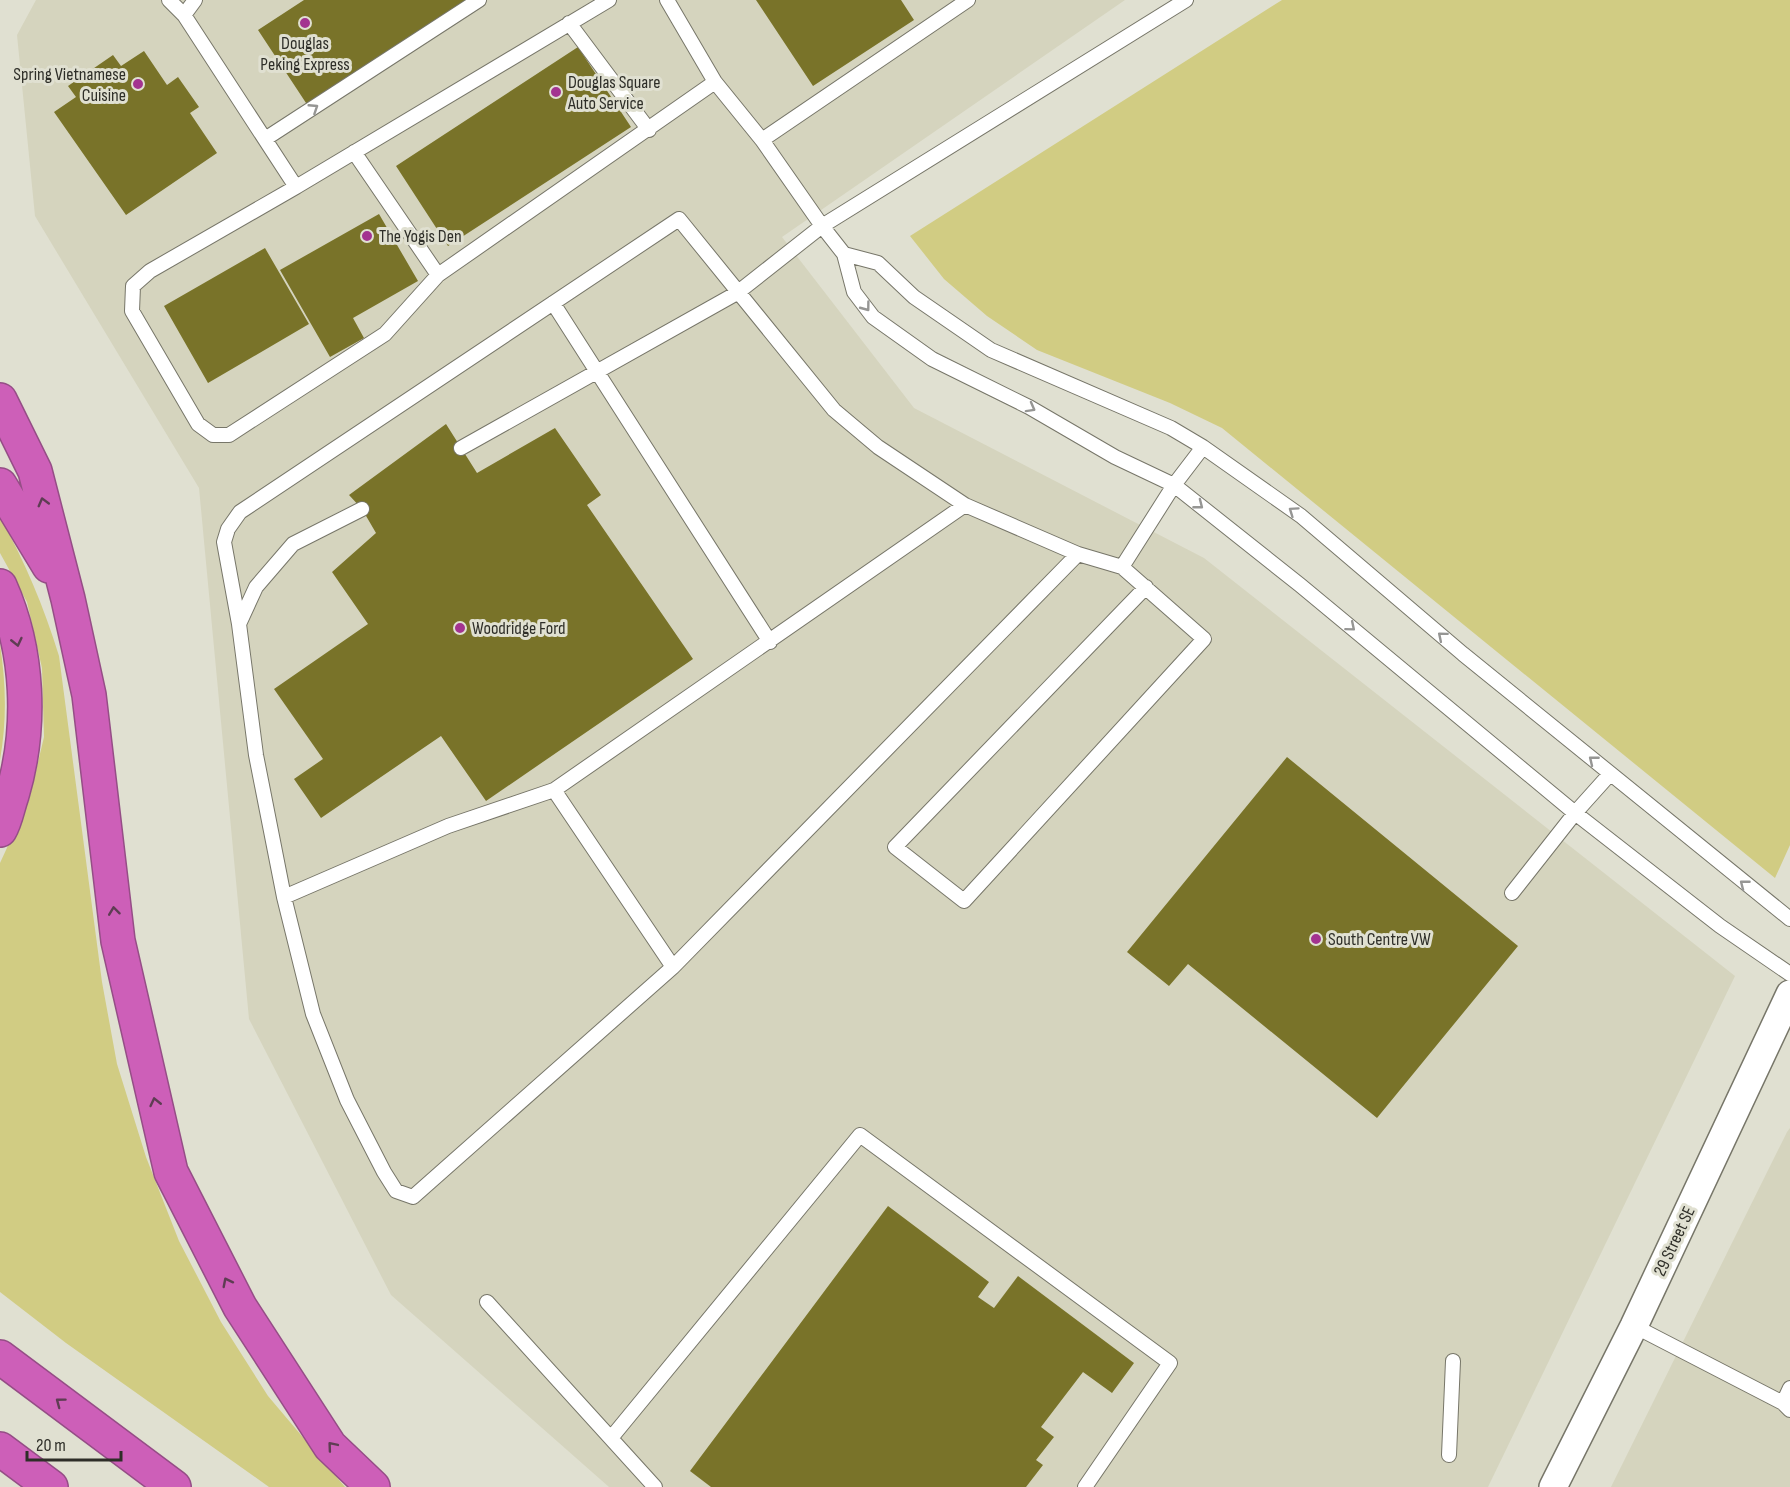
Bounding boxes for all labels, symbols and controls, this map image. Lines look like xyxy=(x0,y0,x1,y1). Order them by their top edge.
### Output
marker: Douglas Peking Express xyxy=(298,16,312,30)
place label: Douglas Peking Express xyxy=(260,33,350,75)
place label: Spring Vietnamese Cuisine xyxy=(13,64,126,106)
place label: Douglas Square Auto Service xyxy=(567,72,660,114)
marker: Spring Vietnamese Cuisine xyxy=(131,77,145,91)
marker: Douglas Square Auto Service xyxy=(549,85,563,99)
one-way arrow xyxy=(308,103,318,115)
place label: The Yogis Den xyxy=(379,226,462,247)
marker: The Yogis Den xyxy=(360,229,374,243)
one-way arrow xyxy=(858,300,869,311)
one-way arrow xyxy=(1024,401,1035,412)
one-way arrow xyxy=(38,497,50,507)
one-way arrow xyxy=(1193,497,1204,508)
one-way arrow xyxy=(1288,507,1299,518)
place label: Woodridge Ford xyxy=(472,618,566,639)
one-way arrow xyxy=(1344,620,1355,631)
marker: Woodridge Ford xyxy=(453,621,467,635)
one-way arrow xyxy=(1438,632,1449,643)
one-way arrow xyxy=(10,636,23,646)
one-way arrow xyxy=(1588,756,1599,767)
one-way arrow xyxy=(1739,880,1750,891)
one-way arrow xyxy=(109,907,121,916)
place label: South Centre VW xyxy=(1328,929,1431,950)
marker: South Centre VW xyxy=(1309,932,1323,946)
one-way arrow xyxy=(149,1097,162,1107)
street label: 29 Street SE xyxy=(1649,1203,1700,1279)
one-way arrow xyxy=(222,1277,234,1288)
one-way arrow xyxy=(55,1398,66,1409)
scale bar xyxy=(27,1424,122,1462)
text: 20 m xyxy=(36,1435,66,1456)
one-way arrow xyxy=(328,1442,339,1453)

